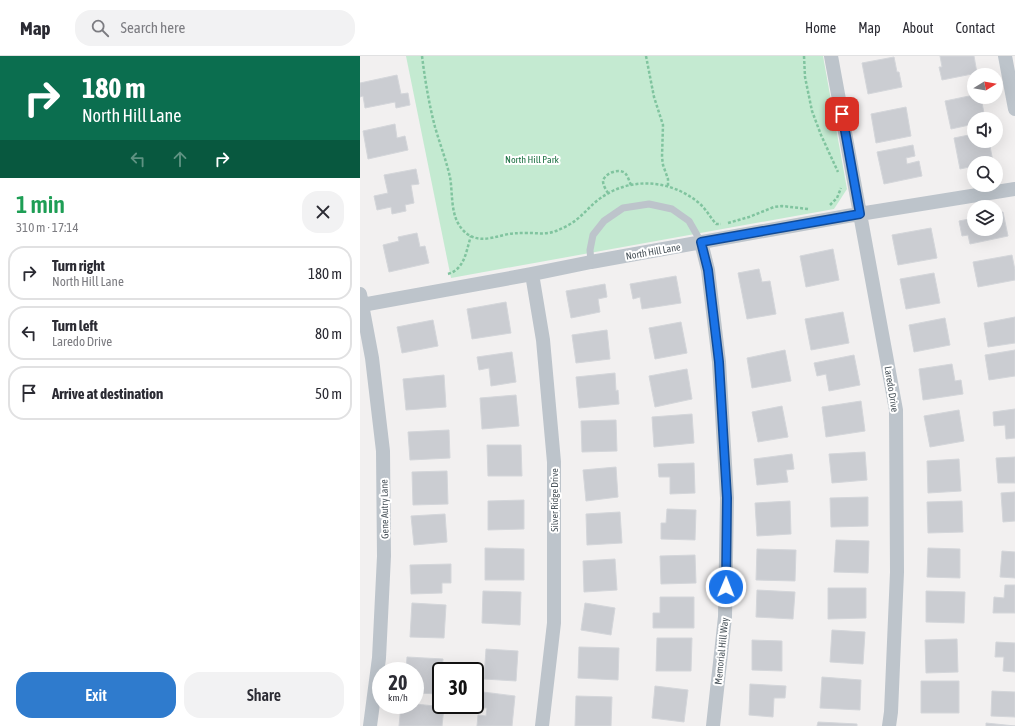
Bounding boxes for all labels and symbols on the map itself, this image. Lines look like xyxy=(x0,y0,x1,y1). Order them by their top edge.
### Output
north arrow xyxy=(967,68,1003,104)
pin xyxy=(825,97,859,131)
park label: North Hill Park xyxy=(505,154,560,165)
street label: North Hill Lane xyxy=(625,241,682,262)
street label: Laredo Drive xyxy=(882,365,901,413)
street label: Silver Ridge Drive xyxy=(549,468,560,532)
street label: Gene Autry Lane xyxy=(378,479,391,539)
position arrow xyxy=(705,566,747,608)
street label: Memorial Hill Way xyxy=(712,617,730,685)
speed limit sign: 30 xyxy=(432,662,484,714)

